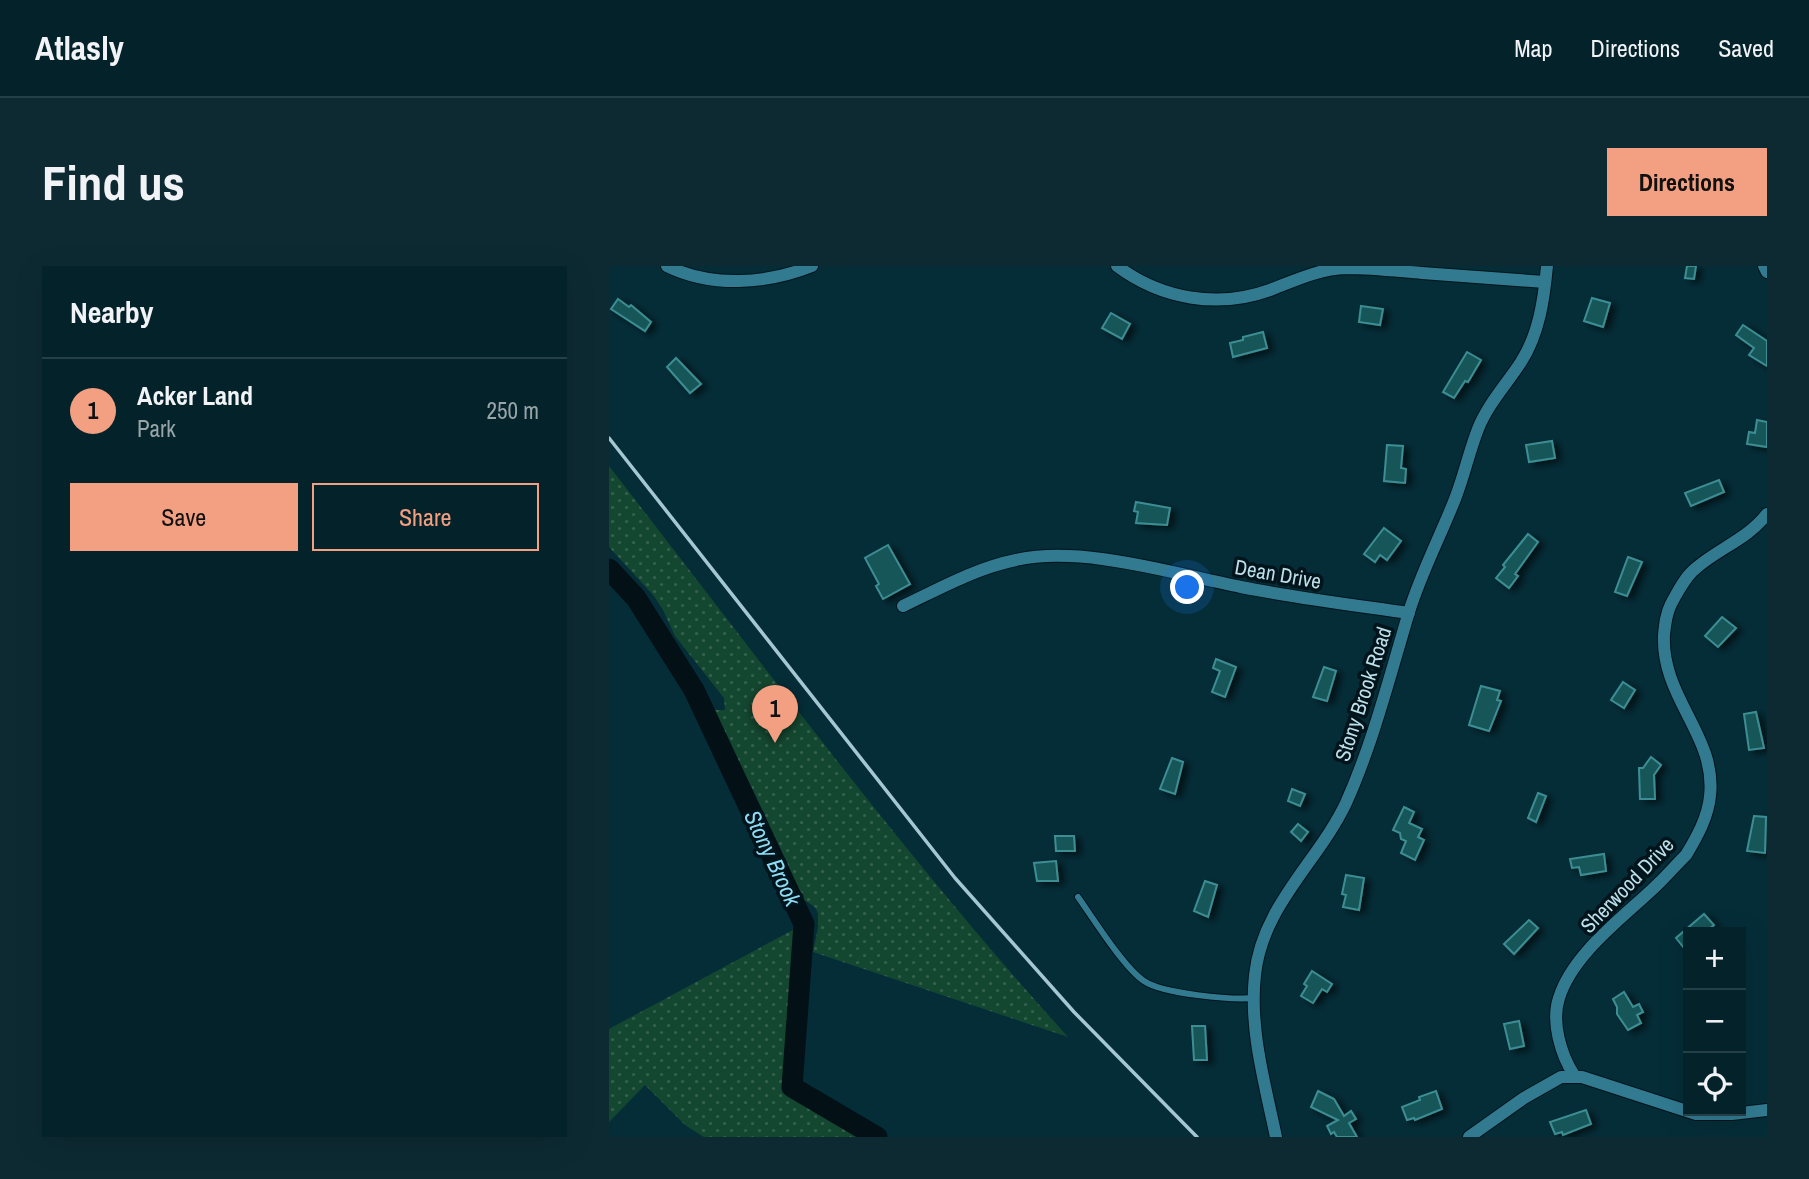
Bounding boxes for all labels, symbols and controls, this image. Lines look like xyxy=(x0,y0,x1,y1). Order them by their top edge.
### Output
text: Atlasly xyxy=(35,26,124,70)
text: Map xyxy=(1514,32,1552,64)
text: Directions xyxy=(1590,32,1680,64)
text: Saved xyxy=(1718,32,1774,64)
button: Directions xyxy=(1607,148,1767,216)
text: Find us xyxy=(42,149,185,215)
text: Nearby xyxy=(70,292,153,332)
text: Acker Land xyxy=(137,378,253,413)
text: 1 xyxy=(88,395,98,426)
text: 250 m xyxy=(487,395,539,426)
text: Park xyxy=(137,413,176,444)
button: Save xyxy=(70,483,298,551)
button: Share xyxy=(312,483,539,551)
street label: Dean Drive xyxy=(1233,552,1323,596)
your location xyxy=(1170,570,1204,604)
street label: Stony Brook Road xyxy=(1328,623,1398,765)
pin: 1 xyxy=(752,685,798,743)
water label: Stony Brook xyxy=(737,805,809,913)
street label: Sherwood Drive xyxy=(1574,831,1680,939)
map controls xyxy=(1683,927,1746,1116)
button: + xyxy=(1683,927,1746,990)
button: − xyxy=(1683,990,1746,1053)
button: locate xyxy=(1683,1053,1746,1116)

